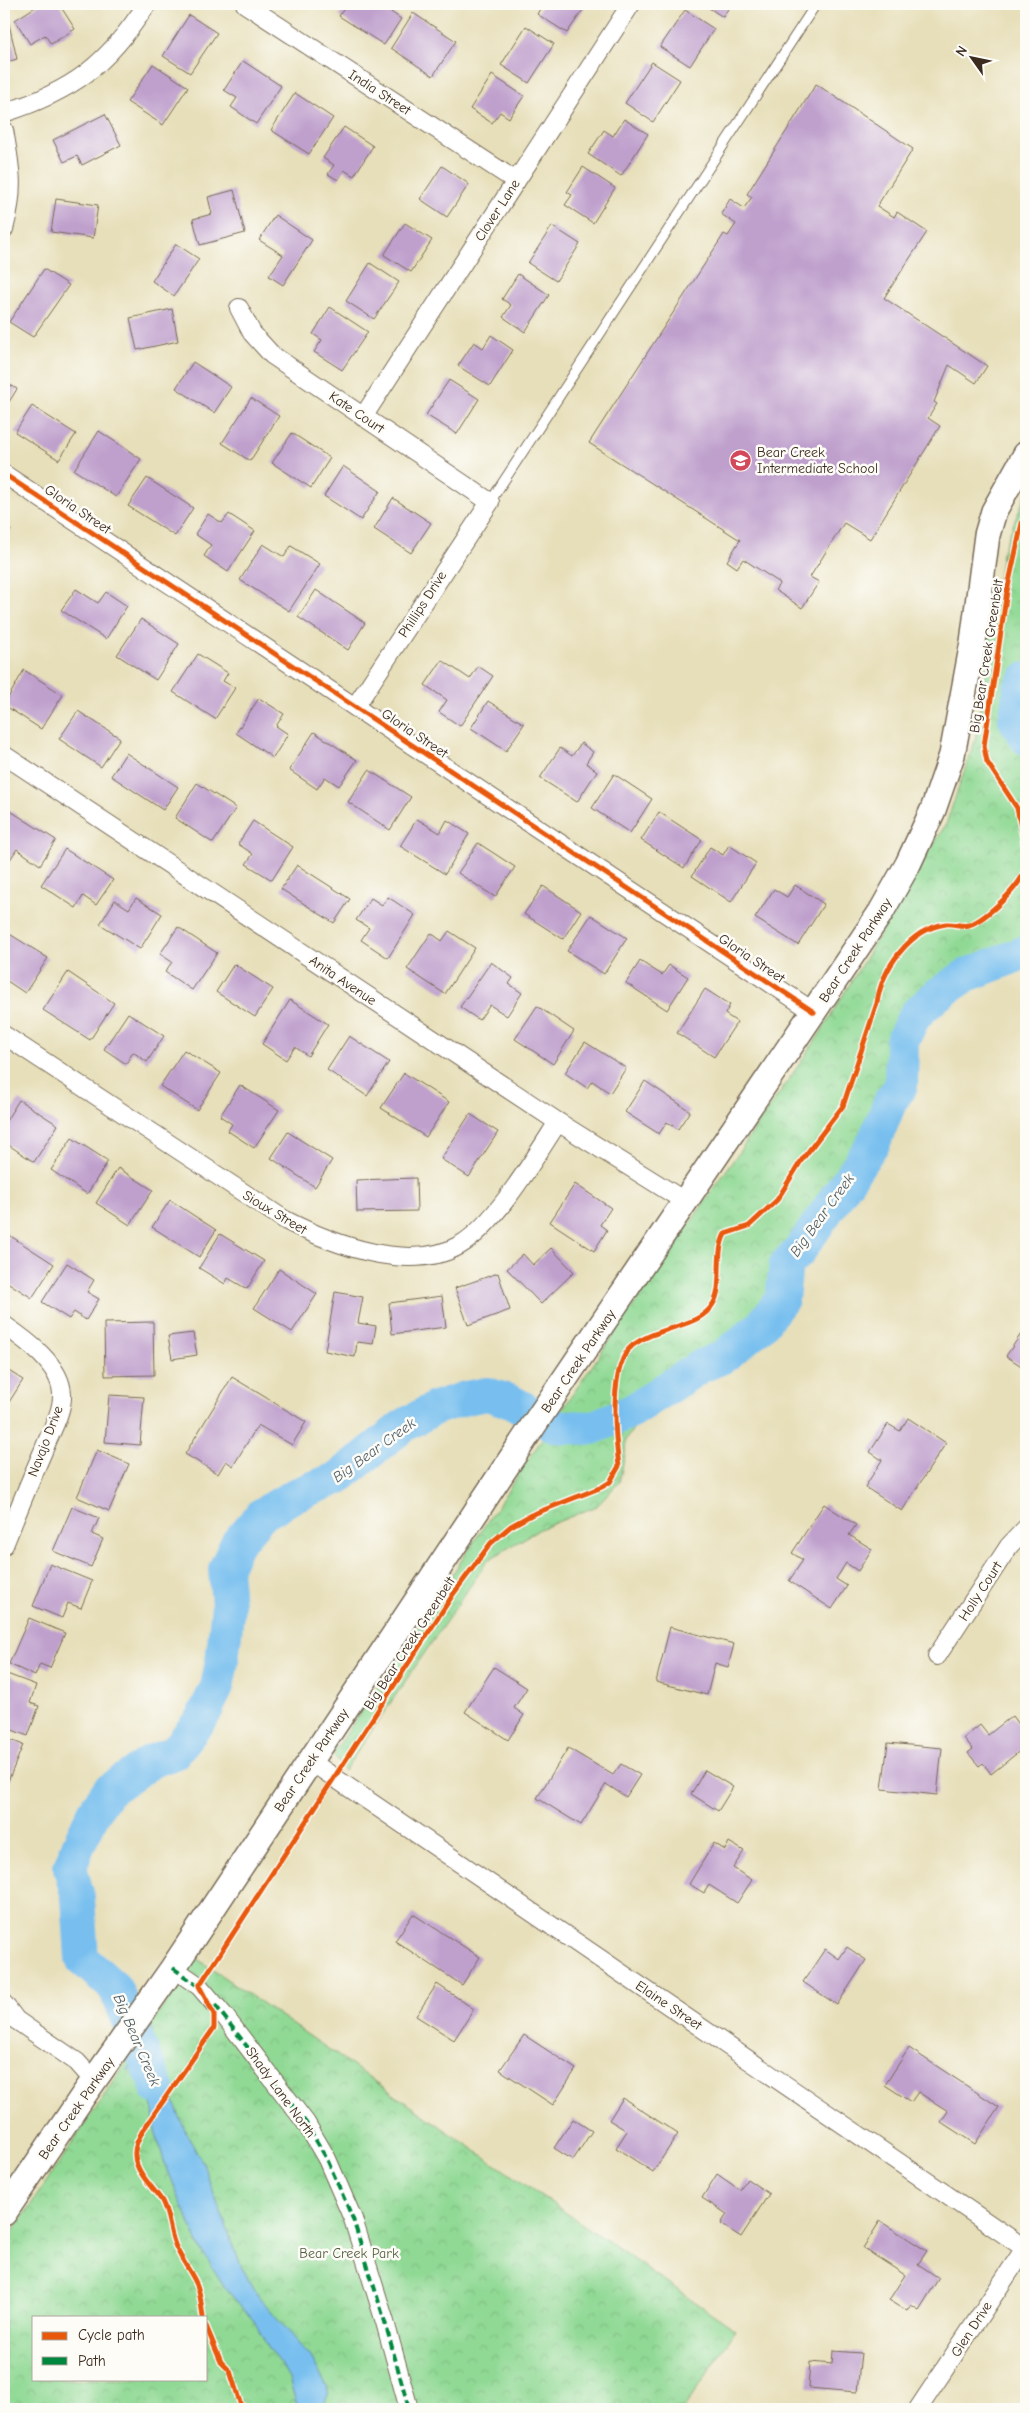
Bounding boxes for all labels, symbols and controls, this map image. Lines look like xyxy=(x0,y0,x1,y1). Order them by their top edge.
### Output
north arrow xyxy=(948,32,998,82)
text: N xyxy=(952,43,971,60)
street label: India Street xyxy=(345,66,415,119)
street label: Clover Lane xyxy=(471,176,524,244)
street label: Kate Court xyxy=(326,388,388,438)
place label: Bear Creek Intermediate School xyxy=(757,444,878,477)
school or university icon: Bear Creek Intermediate School xyxy=(729,448,753,472)
street label: Gloria Street xyxy=(41,481,115,538)
street label: Phillips Drive xyxy=(395,568,450,641)
street label: Big Bear Creek Greenbelt xyxy=(966,577,1007,734)
street label: Gloria Street xyxy=(378,705,452,762)
street label: Bear Creek Parkway xyxy=(815,894,896,1006)
street label: Gloria Street xyxy=(715,930,789,987)
street label: Anita Avenue xyxy=(306,952,379,1009)
water label: Big Bear Creek xyxy=(786,1169,859,1260)
street label: Sioux Street xyxy=(240,1187,311,1239)
street label: Bear Creek Parkway xyxy=(538,1306,620,1416)
street label: Navajo Drive xyxy=(24,1403,67,1479)
water label: Big Bear Creek xyxy=(329,1413,420,1486)
street label: Holly Court xyxy=(955,1558,1006,1624)
street label: Big Bear Creek Greenbelt xyxy=(360,1573,459,1713)
street label: Bear Creek Parkway xyxy=(271,1705,353,1815)
street label: Elaine Street xyxy=(632,1977,706,2034)
water label: Big Bear Creek xyxy=(110,1991,165,2089)
street label: Shady Lane North xyxy=(242,2044,319,2141)
street label: Bear Creek Parkway xyxy=(35,2053,118,2163)
park label: Bear Creek Park xyxy=(299,2245,399,2262)
street label: Glen Drive xyxy=(947,2298,996,2360)
legend xyxy=(32,2316,208,2380)
text: Cycle path xyxy=(78,2326,145,2344)
text: Path xyxy=(78,2352,106,2370)

